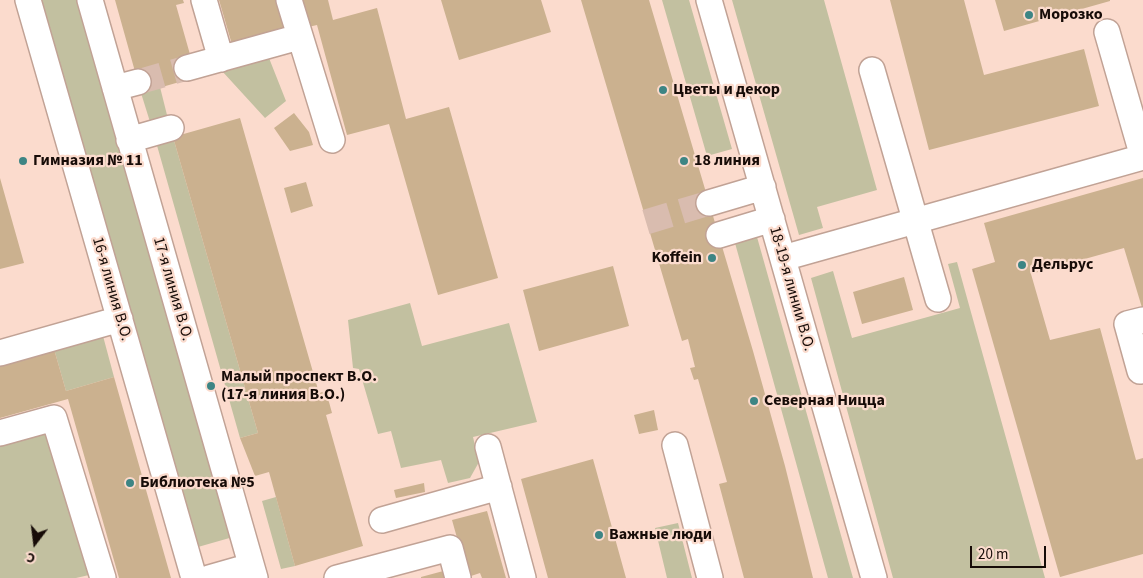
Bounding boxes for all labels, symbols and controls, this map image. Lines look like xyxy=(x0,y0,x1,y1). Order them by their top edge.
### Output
place label: Морозко xyxy=(1039,5,1103,25)
marker: Морозко xyxy=(1023,9,1035,21)
place label: Цветы и декор xyxy=(673,80,780,100)
marker: Цветы и декор xyxy=(657,84,669,96)
place label: Гимназия № 11 xyxy=(33,151,143,171)
place label: 18 линия xyxy=(694,151,760,171)
marker: Гимназия № 11 xyxy=(17,155,29,167)
marker: 18 линия xyxy=(678,155,690,167)
street label: 18-19-я линии В.О. xyxy=(764,224,818,354)
street label: 16-я линия В.О. xyxy=(87,235,135,343)
street label: 17-я линия В.О. xyxy=(148,235,196,343)
place label: Koffein xyxy=(651,248,702,268)
marker: Koffein xyxy=(706,252,718,264)
place label: Дельрус xyxy=(1032,255,1093,275)
marker: Дельрус xyxy=(1016,259,1028,271)
place label: Малый проспект В.О. (17-я линия В.О.) xyxy=(221,367,377,405)
marker: Малый проспект В.О. (17-я линия В.О.) xyxy=(205,380,217,392)
place label: Северная Ницца xyxy=(764,391,885,411)
marker: Северная Ницца xyxy=(748,395,760,407)
place label: Библиотека №5 xyxy=(140,473,255,493)
marker: Библиотека №5 xyxy=(124,477,136,489)
north arrow xyxy=(10,518,60,568)
place label: Важные люди xyxy=(609,525,712,545)
marker: Важные люди xyxy=(593,529,605,541)
scale bar xyxy=(973,536,1049,568)
text: 20 m xyxy=(978,544,1008,565)
text: С xyxy=(25,547,38,568)

